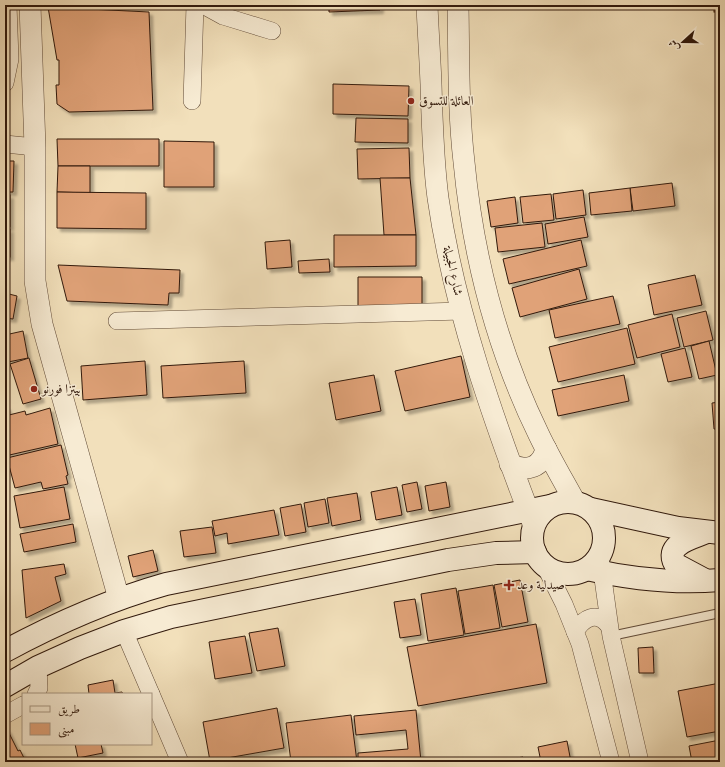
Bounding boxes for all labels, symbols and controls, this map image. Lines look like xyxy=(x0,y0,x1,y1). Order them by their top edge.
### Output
north arrow xyxy=(663,22,703,62)
text: ش xyxy=(666,38,682,53)
place label: العائلة للتسوق xyxy=(419,93,474,109)
marker: العائلة للتسوق xyxy=(406,96,416,106)
street label: شارع الجبيلة xyxy=(436,244,466,298)
place label: بيتزا فورنو xyxy=(40,381,81,397)
marker: بيتزا فورنو xyxy=(29,384,39,394)
place label: صيدلية وعد xyxy=(517,577,565,593)
marker: صيدلية وعد xyxy=(504,580,514,590)
legend xyxy=(22,693,152,745)
text: طريق xyxy=(58,702,80,717)
text: مبنى xyxy=(58,722,74,738)

